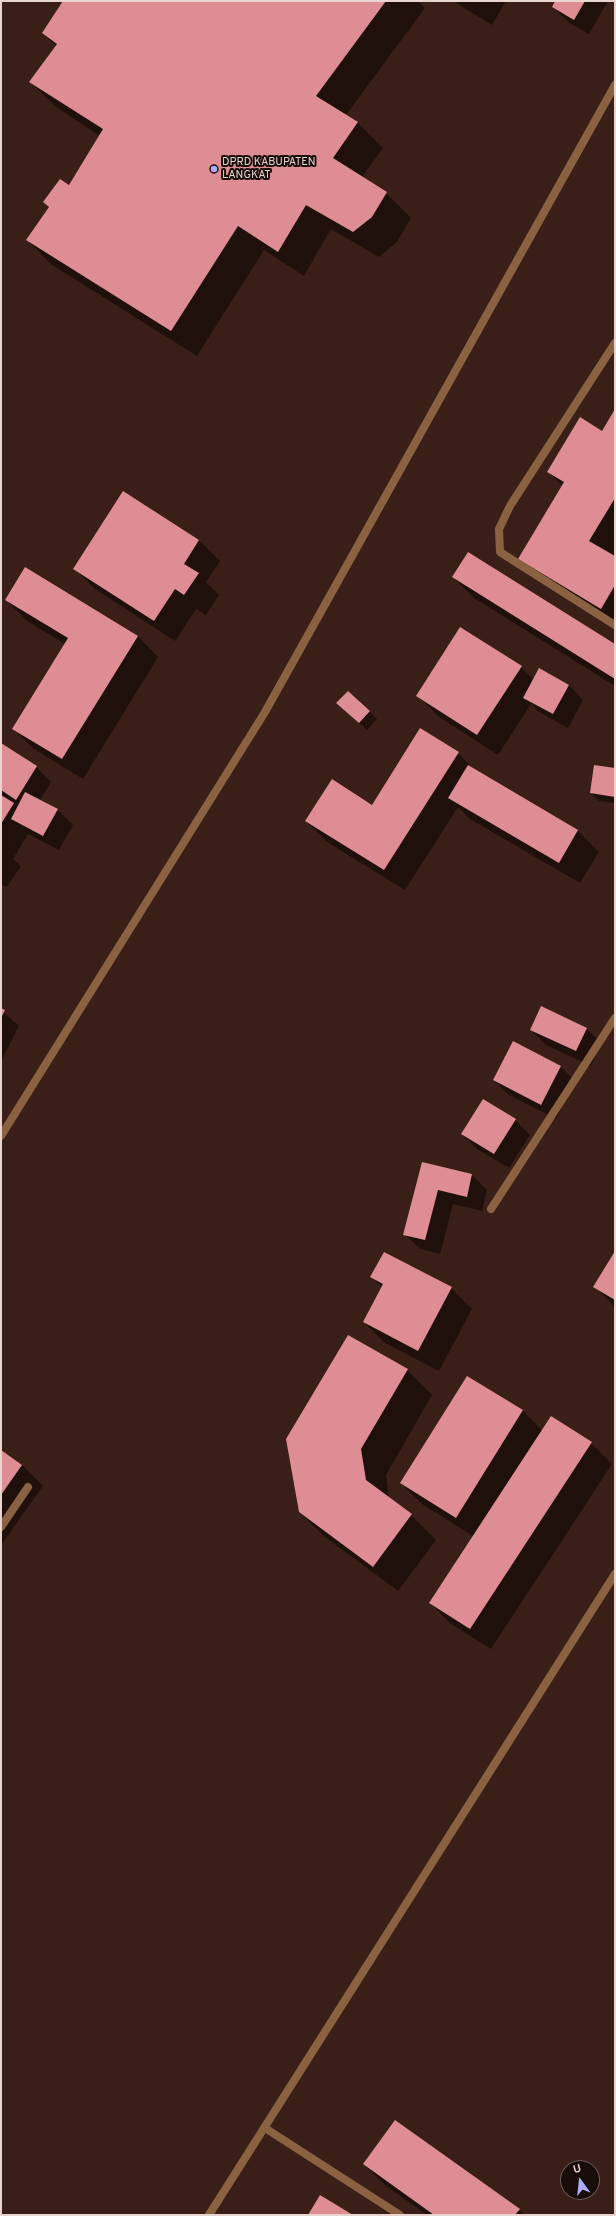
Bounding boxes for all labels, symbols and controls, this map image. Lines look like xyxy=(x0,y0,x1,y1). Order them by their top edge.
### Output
place label: DPRD KABUPATEN LANGKAT xyxy=(222,156,316,182)
marker: DPRD KABUPATEN LANGKAT xyxy=(209,164,219,174)
north arrow xyxy=(560,2160,600,2200)
text: U xyxy=(572,2162,583,2177)

